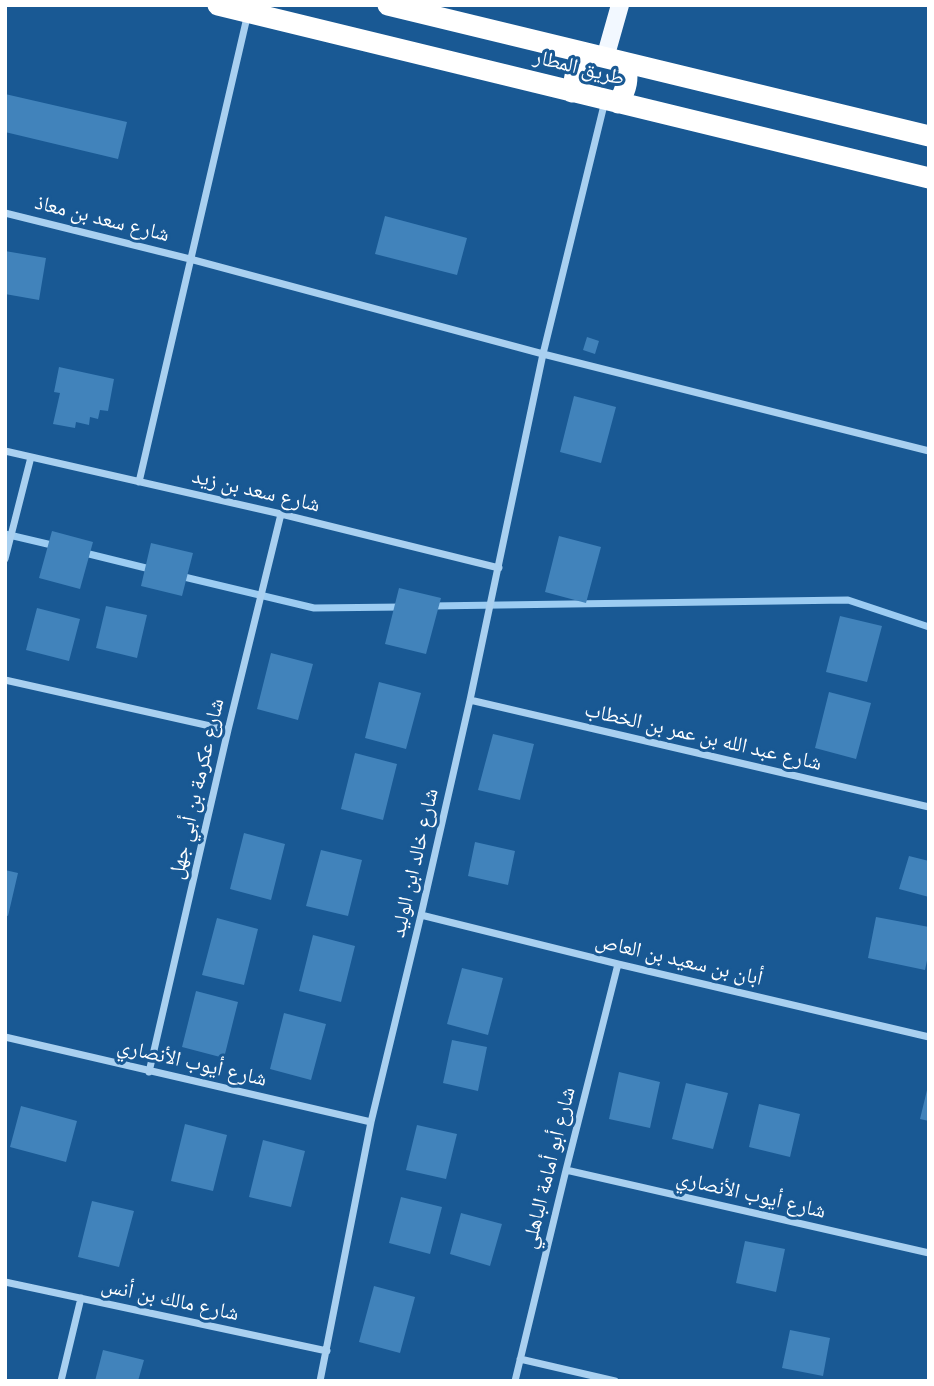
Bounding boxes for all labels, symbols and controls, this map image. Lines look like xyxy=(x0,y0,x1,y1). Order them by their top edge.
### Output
street label: طريق المطار xyxy=(531,45,627,91)
street label: شارع سعد بن معاذ xyxy=(32,190,172,248)
street label: شارع سعد بن زيد xyxy=(190,464,322,518)
street label: شارع عكرمة بن أبي جهل xyxy=(164,696,230,882)
street label: شارع عبد الله بن عمر بن الخطاب xyxy=(582,697,824,777)
street label: شارع خالد ابن الوليد xyxy=(386,786,444,940)
street label: أبان بن سعيد بن العاص xyxy=(593,928,765,992)
street label: شارع أيوب الأنصاري xyxy=(115,1034,269,1092)
street label: شارع أبو أمامة الباهلي xyxy=(517,1085,581,1251)
street label: شارع أيوب الأنصاري xyxy=(674,1166,828,1224)
street label: شارع مالك بن أنس xyxy=(99,1273,241,1327)

